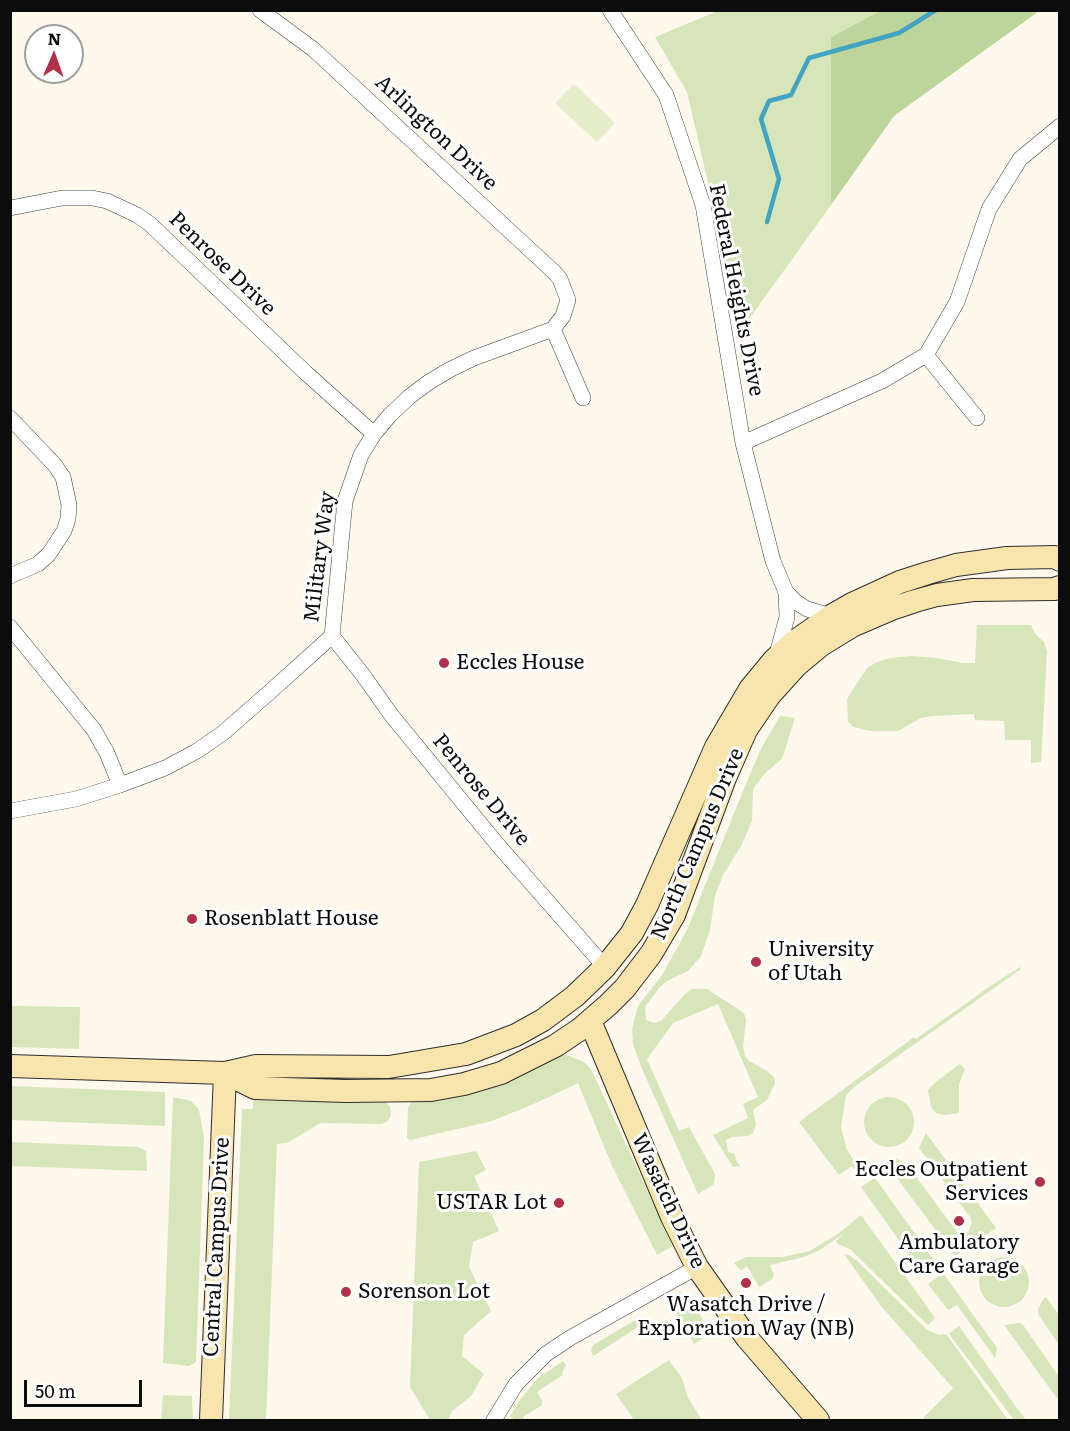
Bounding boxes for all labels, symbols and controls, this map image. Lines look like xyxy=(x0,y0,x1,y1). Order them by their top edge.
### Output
north arrow xyxy=(24,24,84,84)
text: N xyxy=(47,26,62,50)
street label: Arlington Drive xyxy=(370,70,502,196)
street label: Federal Heights Drive xyxy=(703,182,769,398)
street label: Penrose Drive xyxy=(163,207,281,321)
street label: Military Way xyxy=(299,490,341,624)
place label: Eccles House xyxy=(456,650,584,676)
marker: Eccles House xyxy=(437,656,451,670)
street label: Penrose Drive xyxy=(427,729,535,851)
street label: North Campus Drive xyxy=(646,744,750,944)
place label: Rosenblatt House xyxy=(204,906,379,932)
marker: Rosenblatt House xyxy=(185,912,199,926)
place label: University of Utah xyxy=(768,937,874,987)
marker: University of Utah xyxy=(749,955,763,969)
street label: Wasatch Drive xyxy=(626,1130,710,1272)
street label: Central Campus Drive xyxy=(199,1137,235,1357)
place label: Eccles Outpatient Services xyxy=(855,1157,1028,1207)
marker: Eccles Outpatient Services xyxy=(1033,1175,1047,1189)
place label: USTAR Lot xyxy=(436,1190,547,1216)
marker: USTAR Lot xyxy=(552,1196,566,1210)
marker: Ambulatory Care Garage xyxy=(952,1214,966,1228)
place label: Ambulatory Care Garage xyxy=(899,1230,1019,1280)
marker: Wasatch Drive / Exploration Way (NB) xyxy=(739,1276,753,1290)
place label: Sorenson Lot xyxy=(358,1279,490,1305)
marker: Sorenson Lot xyxy=(339,1285,353,1299)
place label: Wasatch Drive / Exploration Way (NB) xyxy=(637,1292,855,1342)
scale bar xyxy=(27,1368,146,1406)
text: 50 m xyxy=(35,1377,76,1404)

